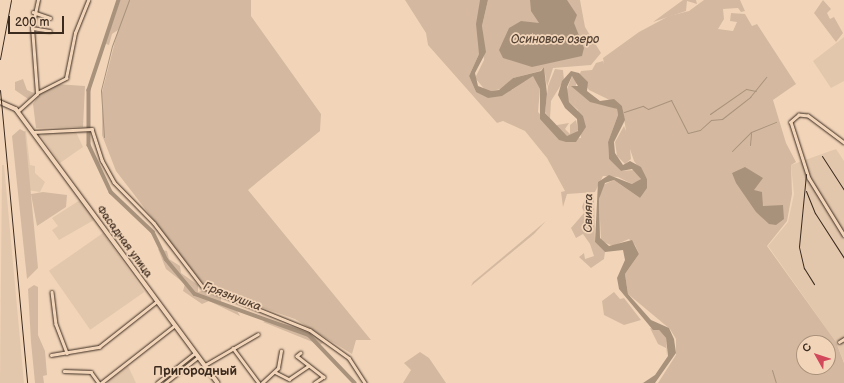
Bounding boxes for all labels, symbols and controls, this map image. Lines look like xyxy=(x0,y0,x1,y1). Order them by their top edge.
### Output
scale bar xyxy=(10,8,66,34)
text: 200 m xyxy=(15,15,49,30)
water label: Осиновое озеро xyxy=(511,33,599,47)
water label: Свияга xyxy=(581,193,597,233)
street label: Фасадная улица xyxy=(93,203,155,281)
water label: Грязнушка xyxy=(201,279,263,315)
north arrow xyxy=(796,335,836,375)
text: С xyxy=(800,341,815,355)
district label: Пригородный xyxy=(153,363,237,379)

